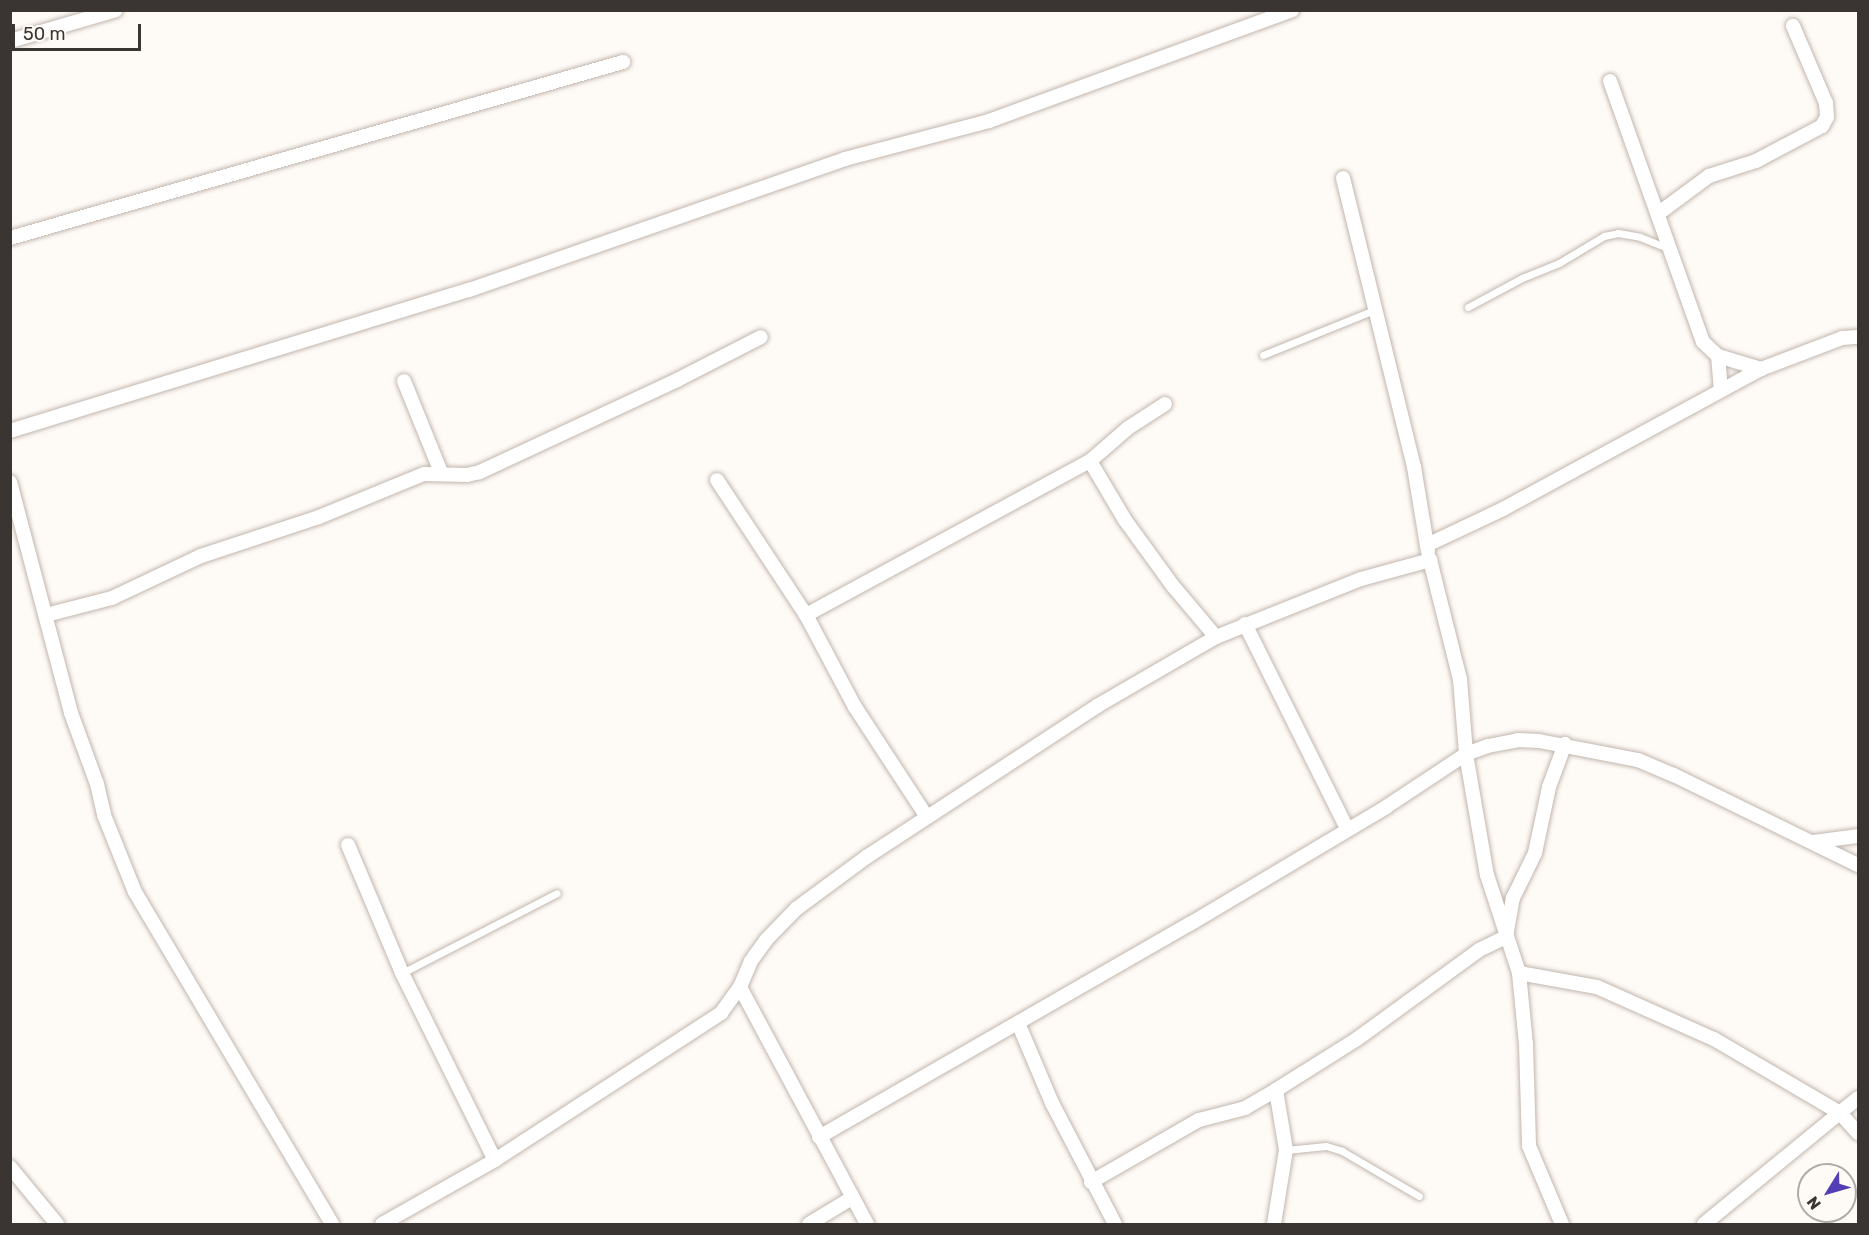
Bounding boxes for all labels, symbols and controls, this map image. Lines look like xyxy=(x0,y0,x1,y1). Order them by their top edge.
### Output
scale bar xyxy=(15,12,144,50)
text: 50 m xyxy=(23,23,66,45)
north arrow xyxy=(1797,1163,1857,1223)
text: N xyxy=(1803,1193,1825,1213)

